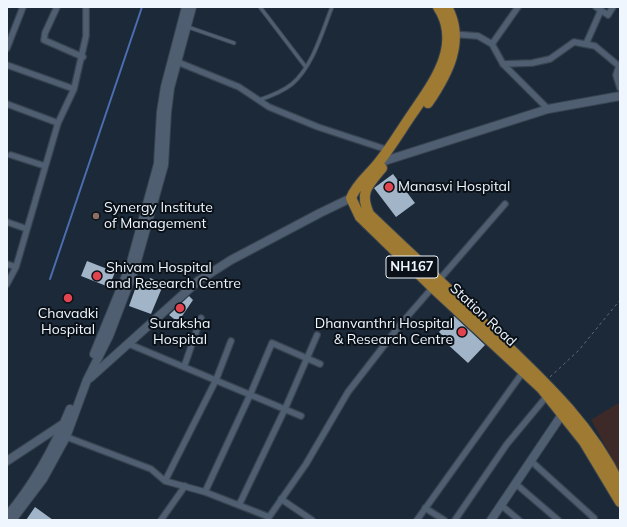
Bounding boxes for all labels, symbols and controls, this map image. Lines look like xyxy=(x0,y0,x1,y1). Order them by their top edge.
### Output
place label: Manasvi Hospital xyxy=(398,179,510,195)
marker: Manasvi Hospital xyxy=(383,181,395,193)
place label: Synergy Institute of Management xyxy=(104,200,213,232)
marker: Synergy Institute of Management xyxy=(91,211,101,221)
road number: NH167 xyxy=(386,256,438,278)
place label: Shivam Hospital and Research Centre xyxy=(106,260,241,292)
marker: Shivam Hospital and Research Centre xyxy=(91,270,103,282)
street label: Station Road xyxy=(446,280,520,350)
marker: Chavadki Hospital xyxy=(62,292,74,304)
marker: Suraksha Hospital xyxy=(174,302,186,314)
place label: Chavadki Hospital xyxy=(38,306,98,338)
place label: Suraksha Hospital xyxy=(150,316,210,348)
place label: Dhanvanthri Hospital & Research Centre xyxy=(315,316,453,348)
marker: Dhanvanthri Hospital & Research Centre xyxy=(456,326,468,338)

